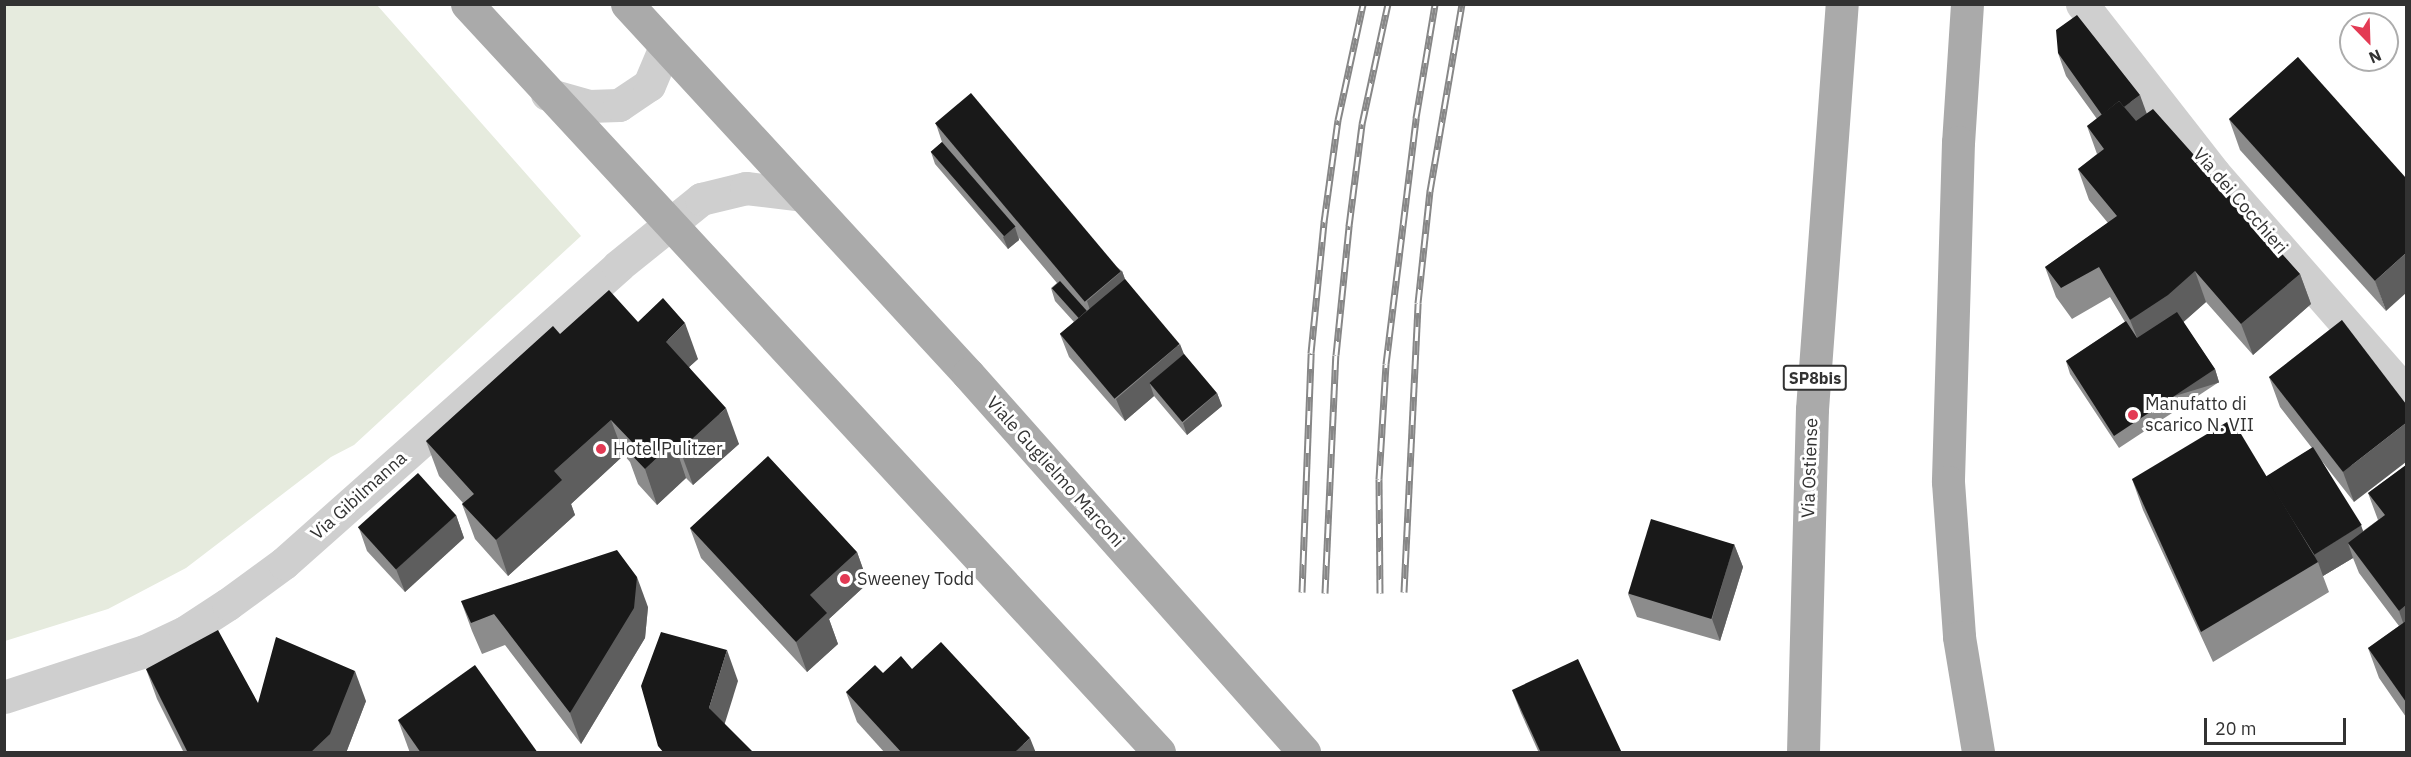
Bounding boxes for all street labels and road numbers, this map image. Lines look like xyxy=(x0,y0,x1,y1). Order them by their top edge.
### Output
street label: Via dei Cocchieri xyxy=(2188,144,2292,258)
road number: SP8bis xyxy=(1782,365,1848,391)
street label: Viale Guglielmo Marconi xyxy=(982,392,1128,552)
street label: Via Ostiense xyxy=(1797,418,1823,518)
street label: Via Gibilmanna xyxy=(307,447,411,545)

